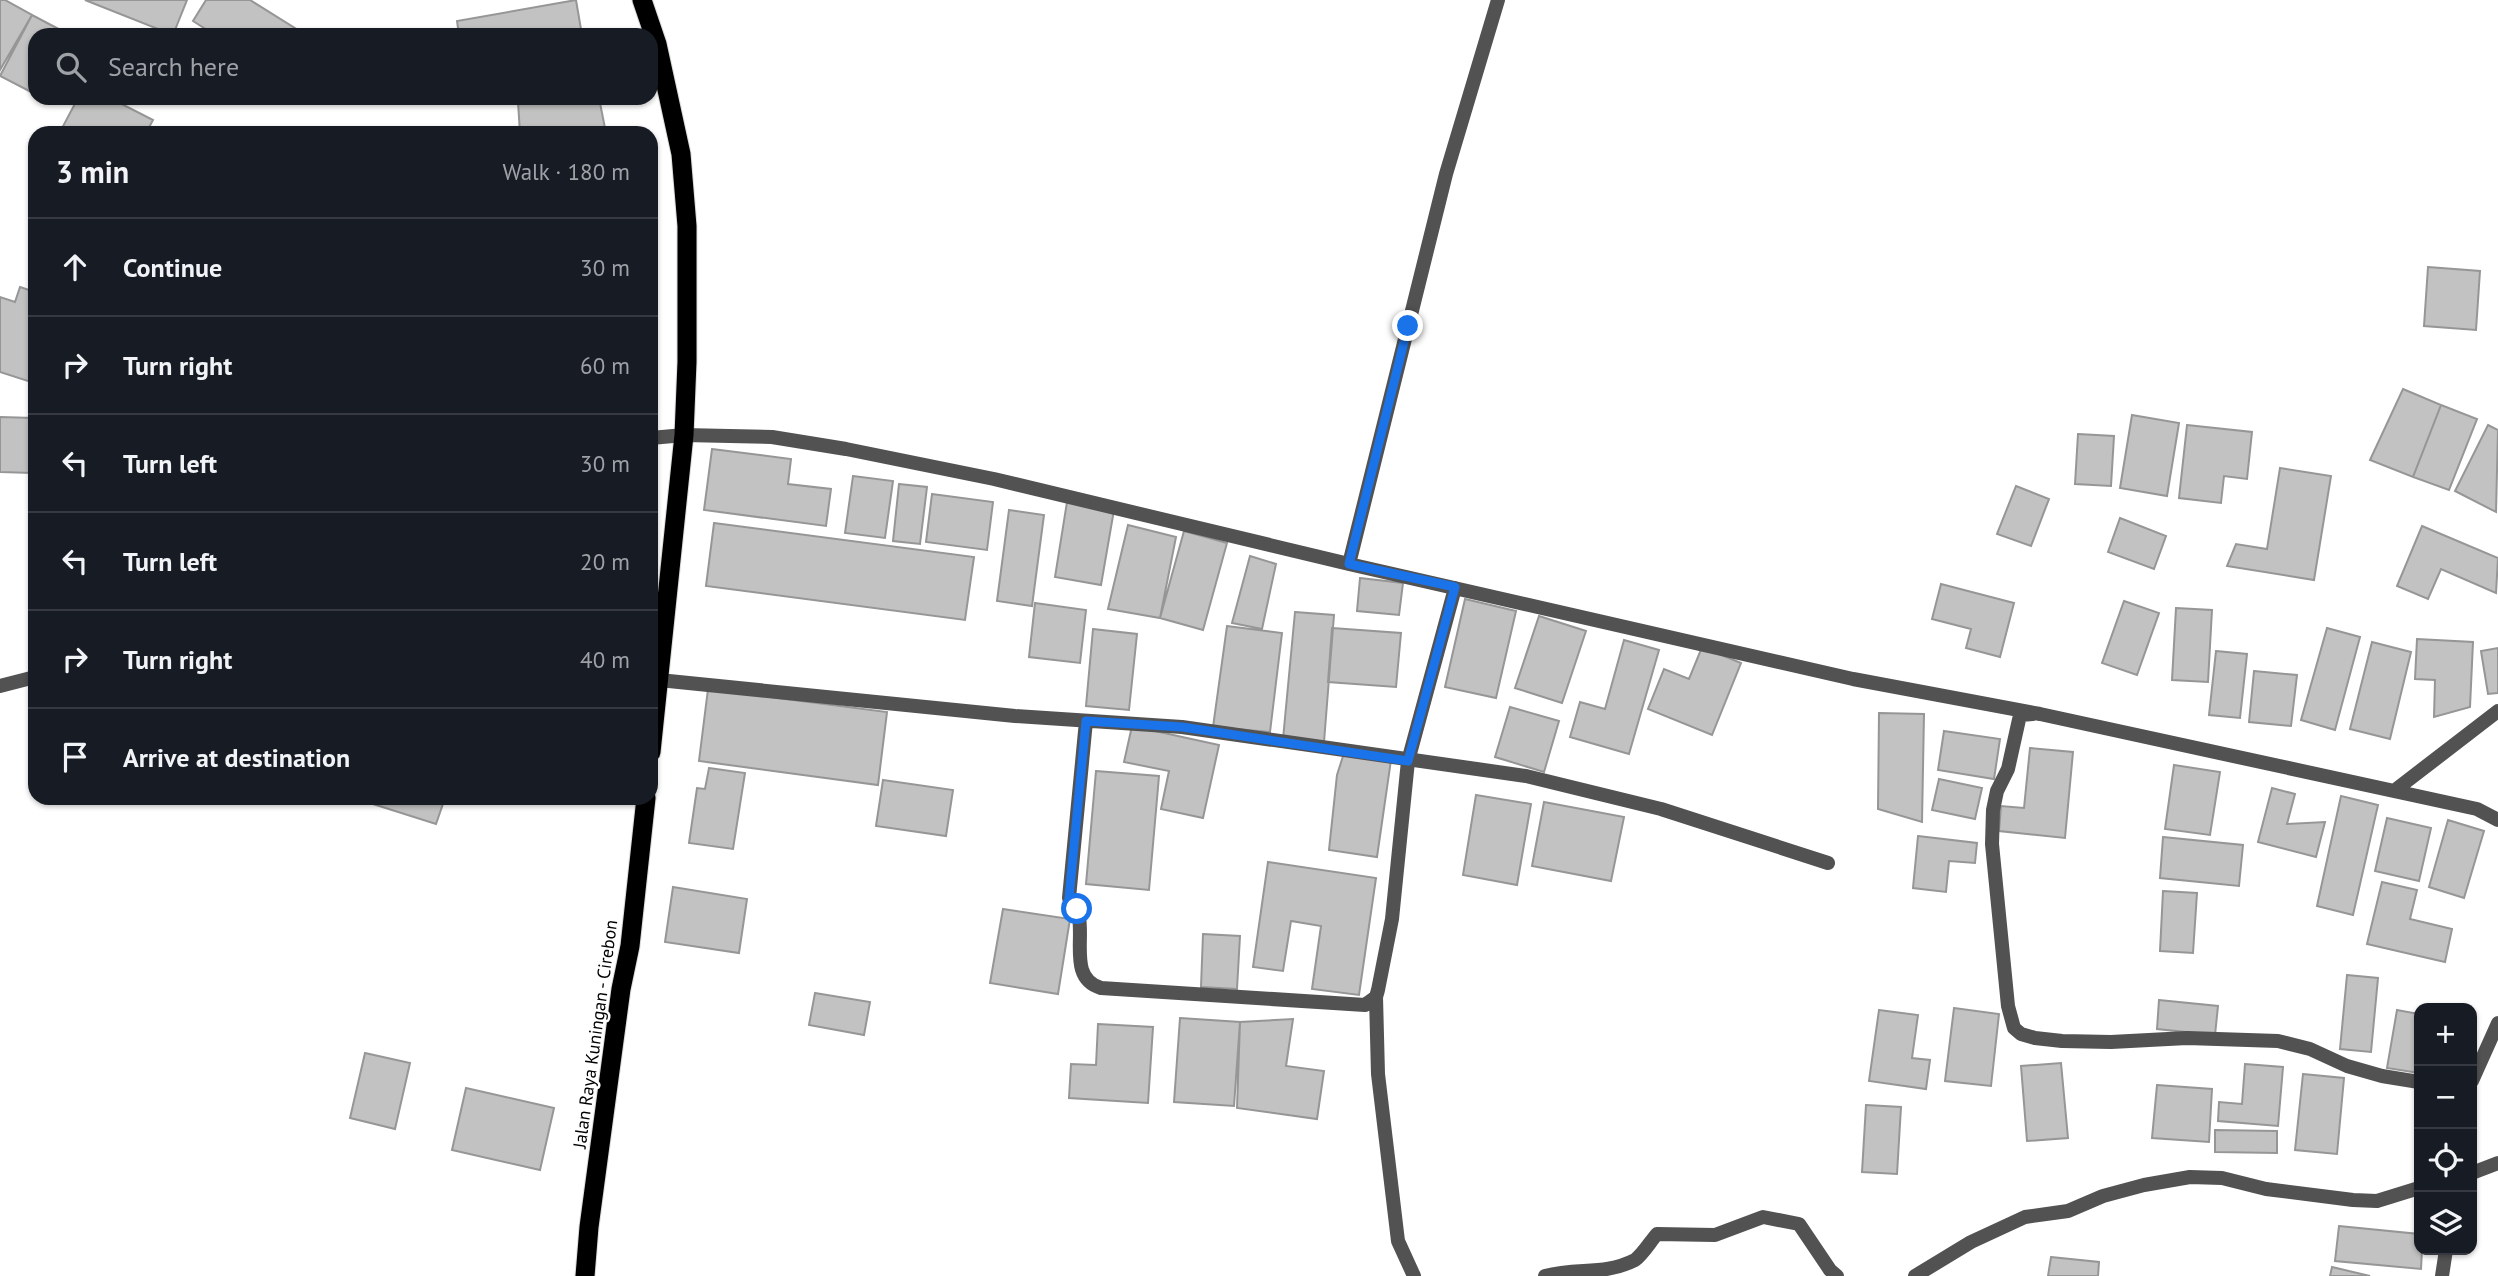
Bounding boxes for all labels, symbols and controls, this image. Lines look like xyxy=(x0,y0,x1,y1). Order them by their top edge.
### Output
search box xyxy=(28,28,658,105)
icon: search xyxy=(52,48,90,86)
text: Search here xyxy=(108,50,239,83)
text: 3 min xyxy=(56,152,129,191)
text: Walk · 180 m xyxy=(503,157,630,186)
icon: ahead xyxy=(56,248,94,286)
text: Continue xyxy=(123,251,222,284)
text: 30 m xyxy=(580,253,630,282)
route end xyxy=(1392,310,1423,341)
icon: right xyxy=(56,346,94,384)
text: Turn right xyxy=(123,349,232,382)
text: 60 m xyxy=(580,351,630,380)
icon: left xyxy=(56,444,94,482)
text: Turn left xyxy=(123,447,217,480)
text: 30 m xyxy=(580,449,630,478)
icon: left xyxy=(56,542,94,580)
text: Turn left xyxy=(123,545,217,578)
text: 20 m xyxy=(580,547,630,576)
icon: right xyxy=(56,640,94,678)
text: Turn right xyxy=(123,643,232,676)
text: 40 m xyxy=(580,645,630,674)
icon: arrive xyxy=(56,738,94,776)
text: Arrive at destination xyxy=(123,741,350,774)
route start xyxy=(1061,893,1092,924)
street label: Jalan Raya Kuningan - Cirebon xyxy=(567,918,622,1151)
map controls xyxy=(2414,1003,2477,1255)
button: + xyxy=(2414,1003,2477,1066)
button: − xyxy=(2414,1066,2477,1129)
button: locate xyxy=(2414,1129,2477,1192)
button: layers xyxy=(2414,1192,2477,1255)

